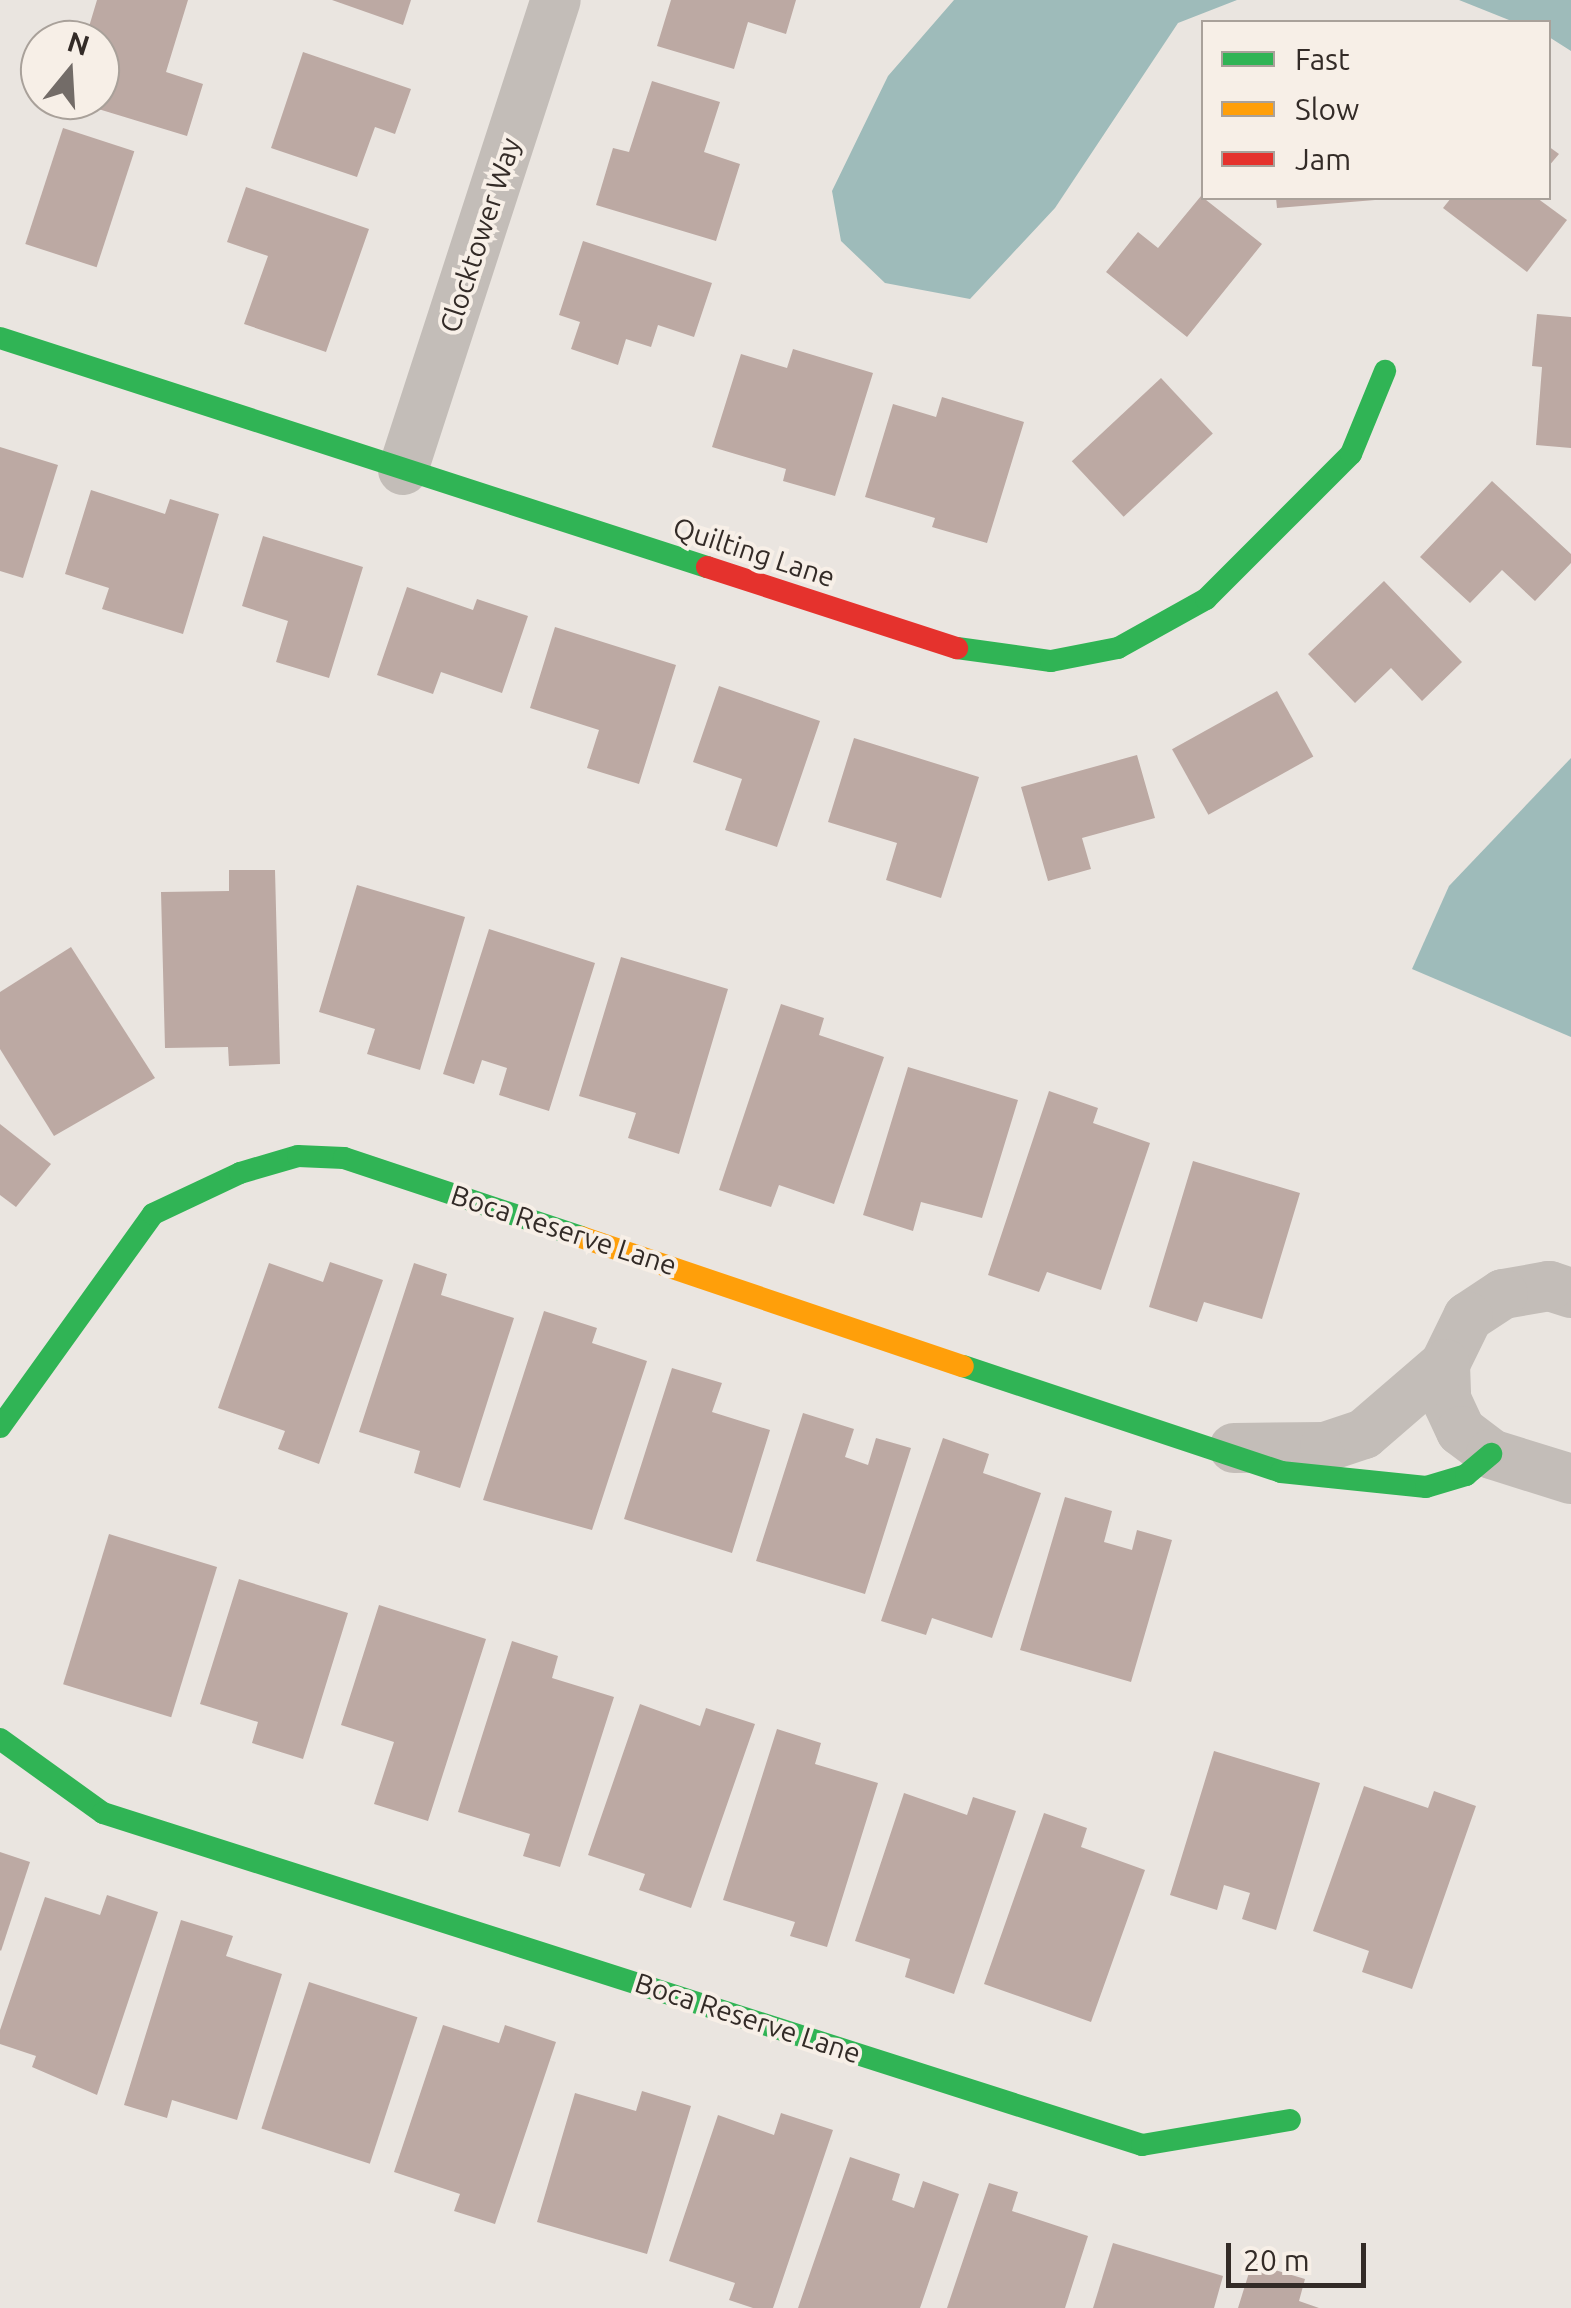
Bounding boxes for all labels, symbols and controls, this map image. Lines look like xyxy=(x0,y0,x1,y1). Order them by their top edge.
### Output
north arrow xyxy=(20,20,120,120)
legend xyxy=(1201,20,1551,200)
text: N xyxy=(64,25,94,61)
text: Fast xyxy=(1295,42,1350,76)
text: Slow xyxy=(1295,92,1359,126)
street label: Clocktower Way xyxy=(433,133,527,337)
text: Jam xyxy=(1295,142,1351,176)
street label: Quilting Lane xyxy=(669,510,839,594)
street label: Boca Reserve Lane xyxy=(447,1178,681,1282)
street label: Boca Reserve Lane xyxy=(631,1966,865,2070)
scale bar xyxy=(1231,2223,1371,2285)
text: 20 m xyxy=(1243,2243,1310,2277)

